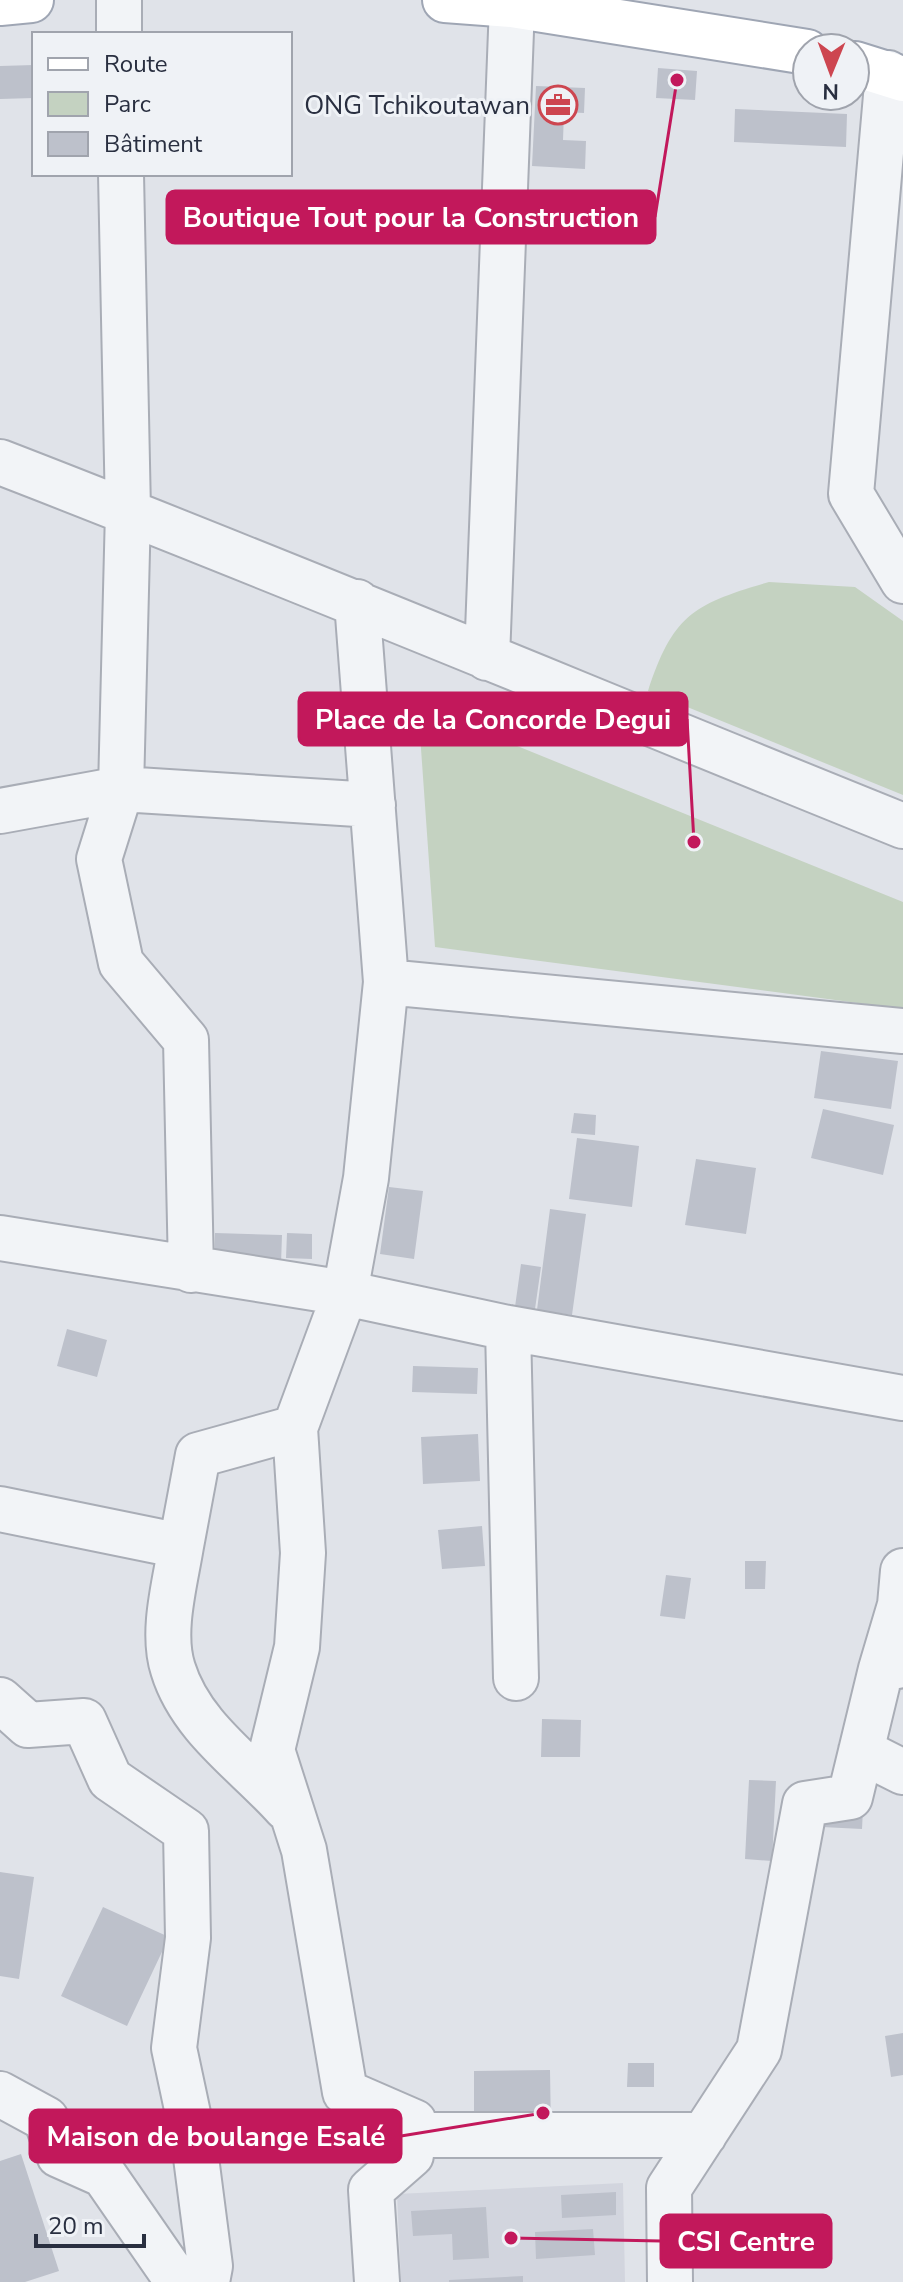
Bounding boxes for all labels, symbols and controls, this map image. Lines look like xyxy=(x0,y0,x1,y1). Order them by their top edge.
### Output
legend xyxy=(32,32,292,176)
north arrow xyxy=(791,32,871,112)
text: Route xyxy=(104,48,168,80)
text: N xyxy=(822,76,839,106)
office icon: ONG Tchikoutawan xyxy=(537,84,579,126)
text: Parc xyxy=(104,88,151,120)
place label: ONG Tchikoutawan xyxy=(304,88,530,123)
text: Bâtiment xyxy=(104,128,203,160)
callout: Boutique Tout pour la Construction xyxy=(167,191,655,243)
text: Boutique Tout pour la Construction xyxy=(183,199,639,237)
callout: Place de la Concorde Degui xyxy=(299,693,687,745)
text: Place de la Concorde Degui xyxy=(315,701,671,739)
callout: Maison de boulange Esalé xyxy=(30,2110,401,2162)
text: Maison de boulange Esalé xyxy=(47,2118,385,2156)
scale bar xyxy=(36,2198,144,2248)
text: 20 m xyxy=(48,2210,104,2242)
callout: CSI Centre xyxy=(661,2215,831,2267)
text: CSI Centre xyxy=(677,2223,815,2261)

